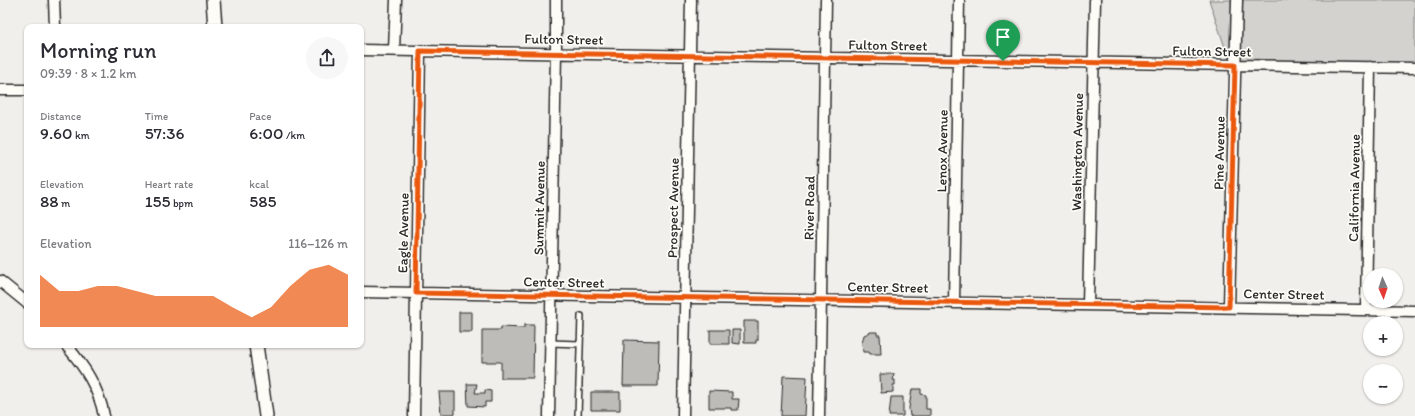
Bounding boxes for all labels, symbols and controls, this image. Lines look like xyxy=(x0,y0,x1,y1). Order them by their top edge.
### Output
pin xyxy=(986,20,1020,61)
icon: arrive xyxy=(992,26,1014,48)
street label: Fulton Street xyxy=(524,30,604,49)
street label: Fulton Street xyxy=(848,36,928,55)
text: Morning run xyxy=(40,37,156,64)
button: share xyxy=(306,37,348,79)
street label: Fulton Street xyxy=(1172,42,1252,61)
text: 09:39 · 8 × 1.2 km xyxy=(40,66,136,81)
street label: Washington Avenue xyxy=(1068,93,1087,211)
street label: Lenox Avenue xyxy=(933,109,952,193)
text: Distance xyxy=(40,110,81,123)
text: Time xyxy=(145,110,168,123)
text: Pace xyxy=(249,110,271,123)
street label: Pine Avenue xyxy=(1210,116,1229,190)
text: 9.60 xyxy=(40,123,73,143)
text: 57:36 xyxy=(145,123,184,143)
text: 6:00 xyxy=(249,123,283,143)
text: km xyxy=(73,129,90,142)
text: /km xyxy=(283,129,305,142)
street label: California Avenue xyxy=(1345,134,1364,242)
street label: Prospect Avenue xyxy=(664,157,683,258)
street label: Summit Avenue xyxy=(530,160,549,255)
street label: River Road xyxy=(800,175,819,240)
text: Elevation xyxy=(40,178,84,191)
text: Heart rate xyxy=(145,178,193,191)
text: kcal xyxy=(249,178,269,191)
text: 88 xyxy=(40,191,59,211)
text: 155 xyxy=(145,191,170,211)
text: 585 xyxy=(249,191,277,211)
street label: Eagle Avenue xyxy=(394,192,413,273)
text: m xyxy=(59,197,70,210)
text: bpm xyxy=(170,197,193,210)
text: Elevation xyxy=(40,236,92,251)
text: 116–126 m xyxy=(288,236,348,251)
north arrow xyxy=(1363,268,1403,308)
map controls xyxy=(1363,268,1403,404)
street label: Center Street xyxy=(523,273,605,292)
street label: Center Street xyxy=(847,278,929,297)
street label: Center Street xyxy=(1243,285,1325,304)
button: + xyxy=(1363,316,1403,356)
button: − xyxy=(1363,364,1403,404)

